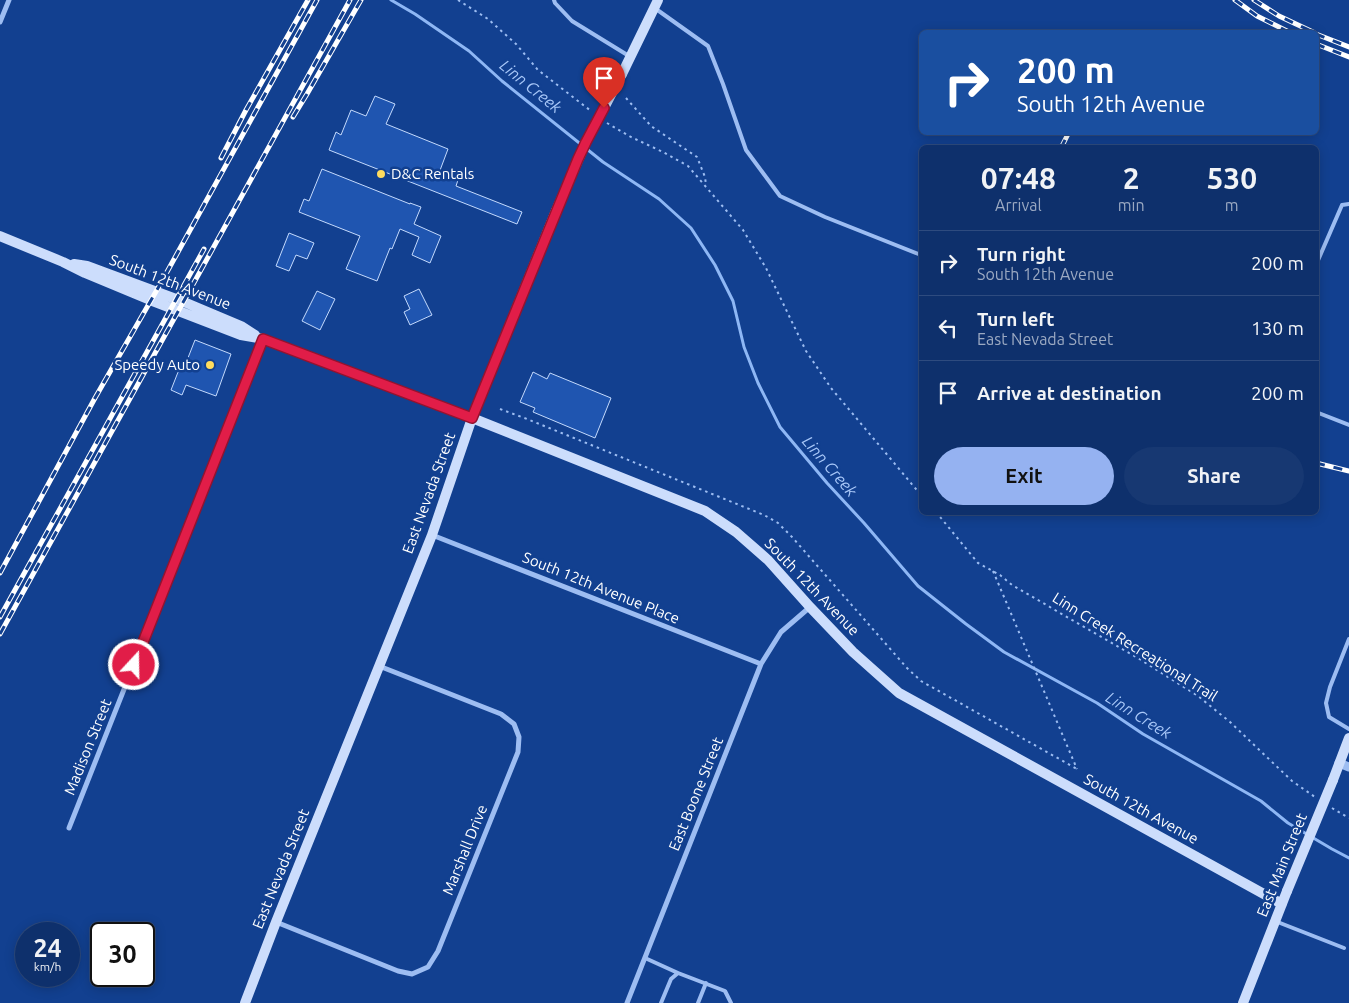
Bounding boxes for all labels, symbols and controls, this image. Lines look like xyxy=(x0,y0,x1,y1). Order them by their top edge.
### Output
icon: right xyxy=(934,50,999,115)
text: 200 m xyxy=(1017,50,1115,90)
water label: Linn Creek xyxy=(497,56,566,117)
pin xyxy=(583,57,625,108)
icon: arrive xyxy=(590,64,618,92)
text: South 12th Avenue xyxy=(1017,91,1205,116)
text: 07:48 xyxy=(981,161,1056,195)
text: 2 xyxy=(1123,161,1140,195)
text: 530 xyxy=(1206,161,1257,195)
place label: D&C Rentals xyxy=(391,165,474,182)
marker: D&C Rentals xyxy=(375,168,387,180)
text: Arrival xyxy=(995,196,1042,214)
text: min xyxy=(1118,196,1145,214)
text: m xyxy=(1225,196,1239,214)
text: Turn right xyxy=(977,243,1065,265)
icon: right xyxy=(934,249,962,277)
street label: South 12th Avenue xyxy=(107,251,233,312)
text: 200 m xyxy=(1251,252,1304,274)
text: South 12th Avenue xyxy=(977,265,1114,283)
text: Turn left xyxy=(977,308,1055,330)
icon: left xyxy=(934,314,962,342)
text: 130 m xyxy=(1251,317,1304,339)
text: East Nevada Street xyxy=(977,330,1113,348)
place label: Speedy Auto xyxy=(114,356,200,373)
marker: Speedy Auto xyxy=(204,359,216,371)
icon: arrive xyxy=(934,379,962,407)
text: Arrive at destination xyxy=(977,382,1162,404)
text: 200 m xyxy=(1251,382,1304,404)
street label: East Nevada Street xyxy=(399,430,458,556)
water label: Linn Creek xyxy=(799,432,862,500)
button: Exit xyxy=(934,447,1114,505)
button: Share xyxy=(1124,447,1304,505)
street label: South 12th Avenue xyxy=(762,535,863,639)
street label: South 12th Avenue Place xyxy=(520,548,682,627)
street label: Linn Creek Recreational Trail xyxy=(1050,589,1221,704)
position arrow xyxy=(107,638,159,690)
water label: Linn Creek xyxy=(1103,688,1176,743)
street label: Madison Street xyxy=(60,696,115,797)
street label: East Boone Street xyxy=(665,734,726,853)
street label: South 12th Avenue xyxy=(1081,770,1202,847)
street label: Marshall Drive xyxy=(439,802,490,897)
street label: East Nevada Street xyxy=(249,806,312,931)
street label: East Main Street xyxy=(1253,810,1310,919)
speed limit sign: 30 xyxy=(90,922,155,987)
text: 24 xyxy=(33,934,62,962)
text: km/h xyxy=(34,960,61,973)

